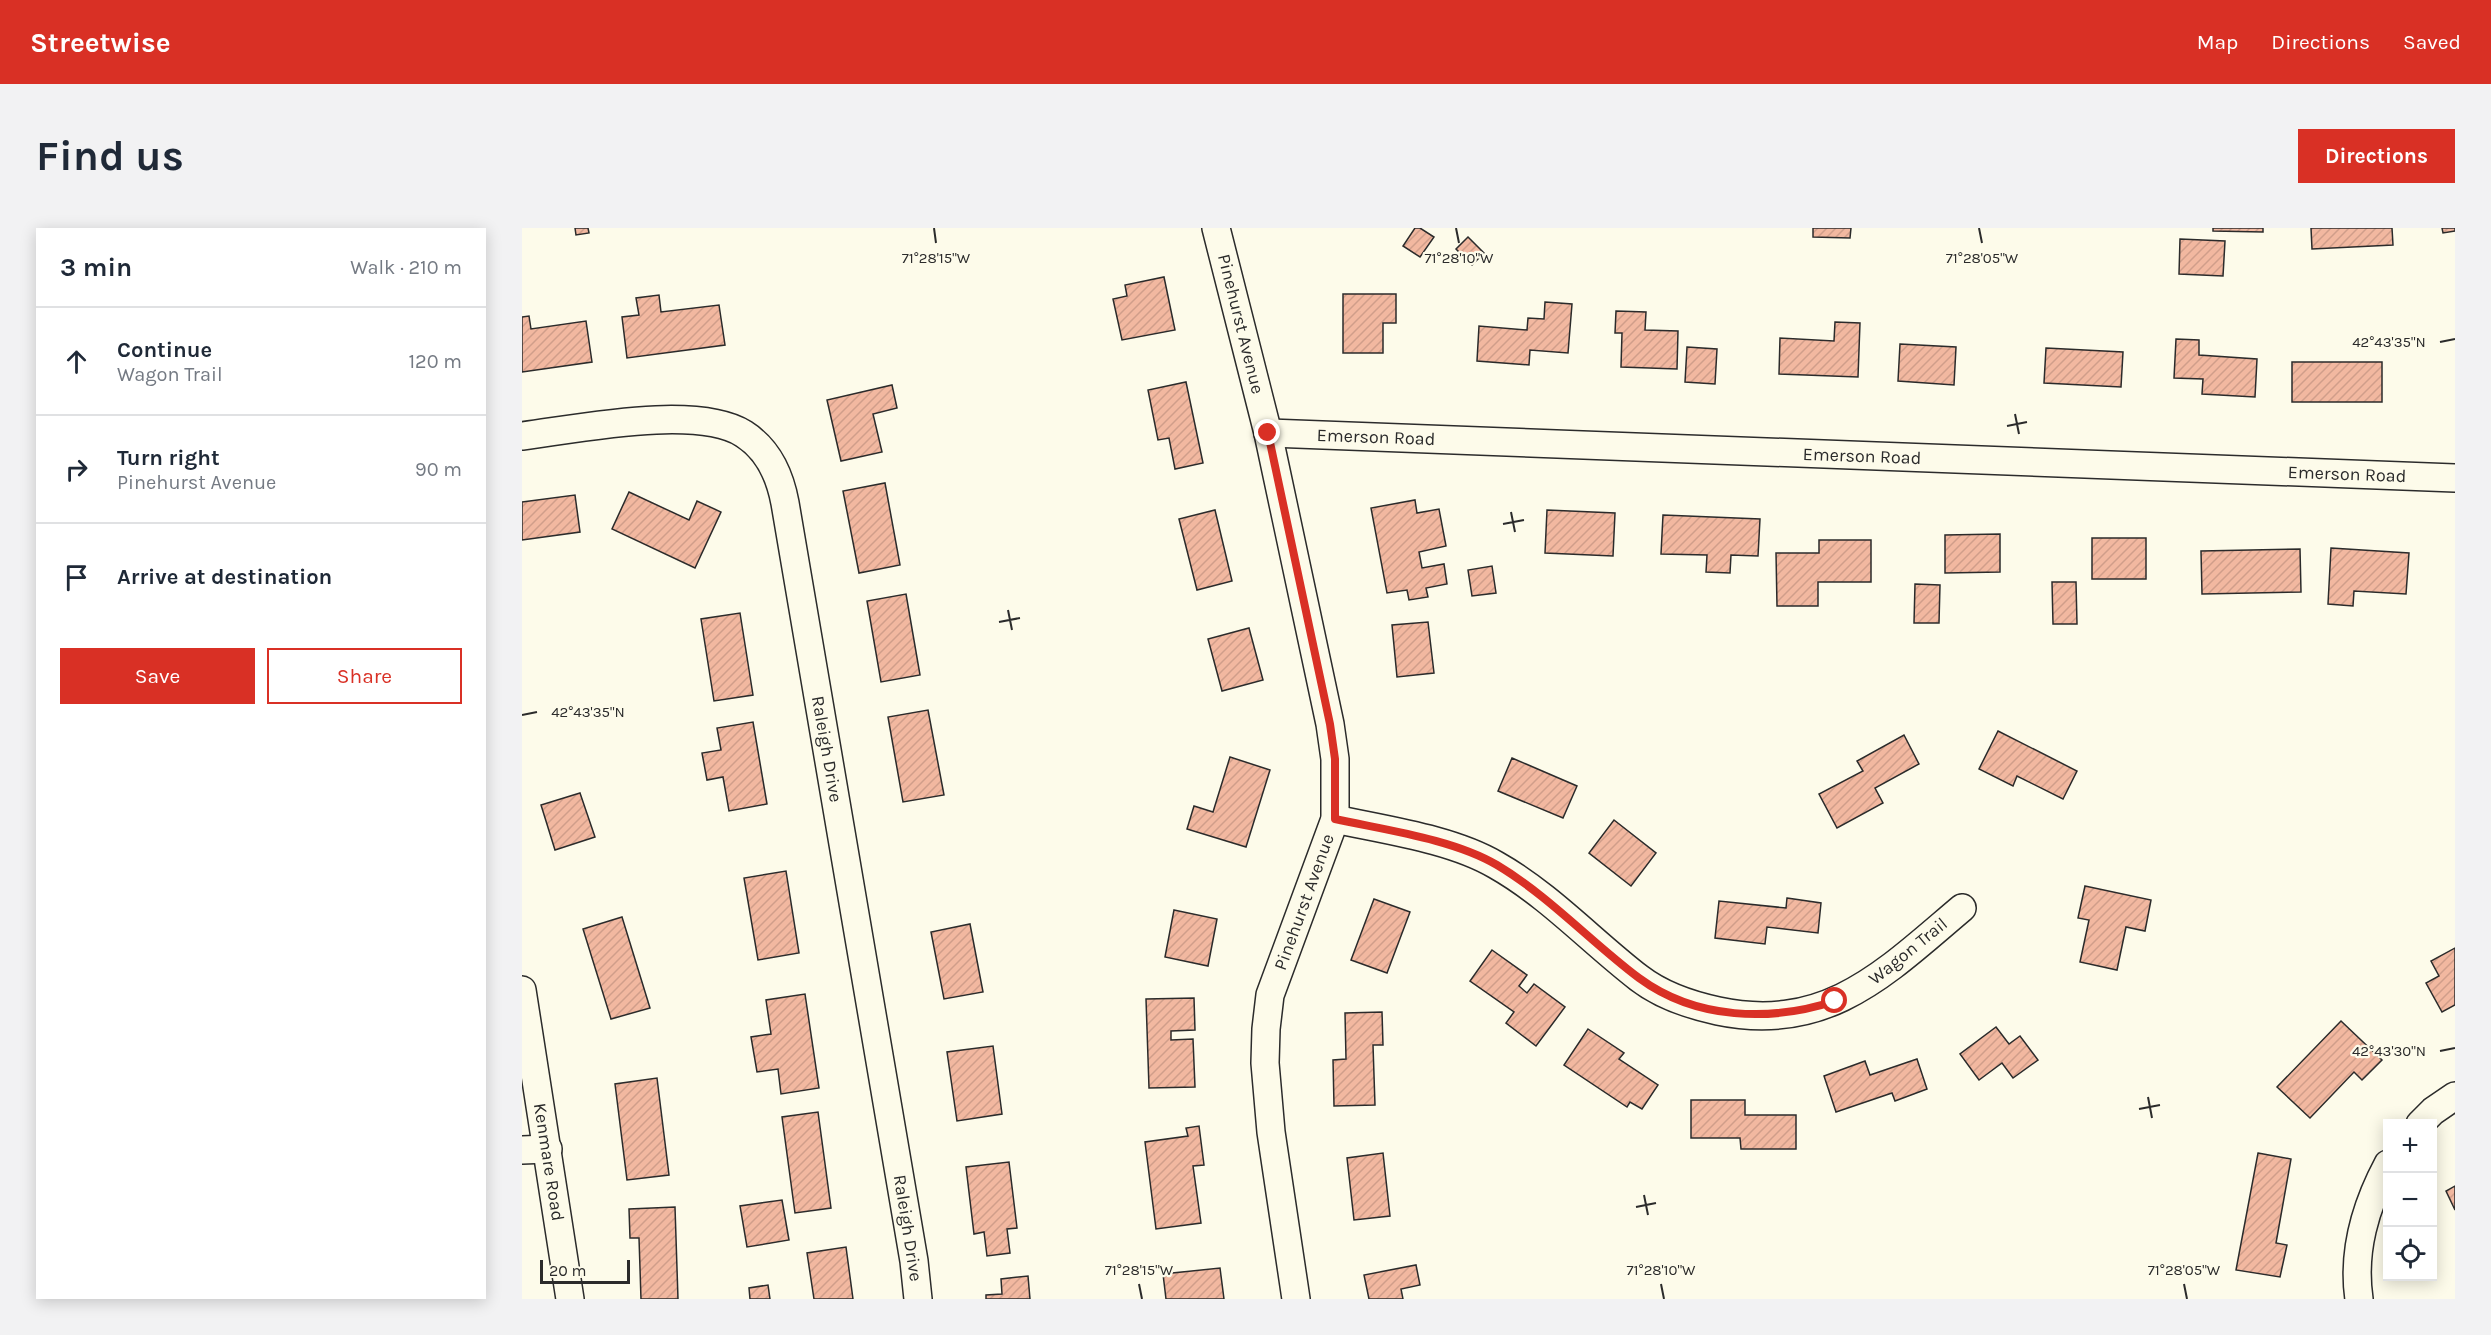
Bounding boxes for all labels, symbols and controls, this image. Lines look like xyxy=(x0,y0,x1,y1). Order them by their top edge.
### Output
text: Streetwise xyxy=(30,26,171,59)
text: Map xyxy=(2197,30,2238,54)
text: Directions xyxy=(2271,30,2370,54)
text: Saved xyxy=(2403,30,2461,54)
button: Directions xyxy=(2298,129,2455,183)
text: Find us xyxy=(36,131,184,181)
text: 71°28'15"W xyxy=(902,249,971,267)
text: 71°28'10"W xyxy=(1425,249,1494,267)
text: 71°28'05"W xyxy=(1946,249,2019,267)
text: 3 min xyxy=(60,252,132,283)
street label: Pinehurst Avenue xyxy=(1213,252,1269,396)
text: Walk · 210 m xyxy=(350,256,462,279)
text: 42°43'35"N xyxy=(2352,333,2426,351)
text: Continue xyxy=(117,337,212,363)
icon: ahead xyxy=(60,345,93,378)
text: 120 m xyxy=(408,350,462,373)
text: Wagon Trail xyxy=(117,363,223,386)
route end xyxy=(1254,419,1280,445)
street label: Emerson Road xyxy=(1316,424,1436,450)
street label: Emerson Road xyxy=(1802,443,1922,469)
text: Turn right xyxy=(117,445,220,471)
icon: right xyxy=(60,453,93,486)
text: 90 m xyxy=(415,458,462,481)
street label: Emerson Road xyxy=(2287,461,2407,487)
text: Pinehurst Avenue xyxy=(117,471,276,494)
icon: arrive xyxy=(60,561,93,594)
text: Arrive at destination xyxy=(117,564,332,590)
button: Save xyxy=(60,648,255,704)
button: Share xyxy=(267,648,462,704)
street label: Raleigh Drive xyxy=(807,694,847,804)
text: 42°43'35"N xyxy=(551,703,625,721)
street label: Pinehurst Avenue xyxy=(1269,831,1339,973)
street label: Wagon Trail xyxy=(1864,913,1952,989)
route start xyxy=(1821,987,1847,1013)
text: 42°43'30"N xyxy=(2352,1042,2426,1060)
street label: Kenmare Road xyxy=(529,1101,569,1223)
map controls xyxy=(2383,1119,2437,1281)
button: + xyxy=(2383,1119,2437,1173)
street label: Raleigh Drive xyxy=(889,1173,927,1283)
button: − xyxy=(2383,1173,2437,1227)
button: locate xyxy=(2383,1227,2437,1281)
scale bar xyxy=(540,1257,630,1284)
text: 20 m xyxy=(549,1261,587,1280)
text: 71°28'15"W xyxy=(1105,1261,1174,1279)
text: 71°28'10"W xyxy=(1627,1261,1696,1279)
text: 71°28'05"W xyxy=(2148,1261,2221,1279)

